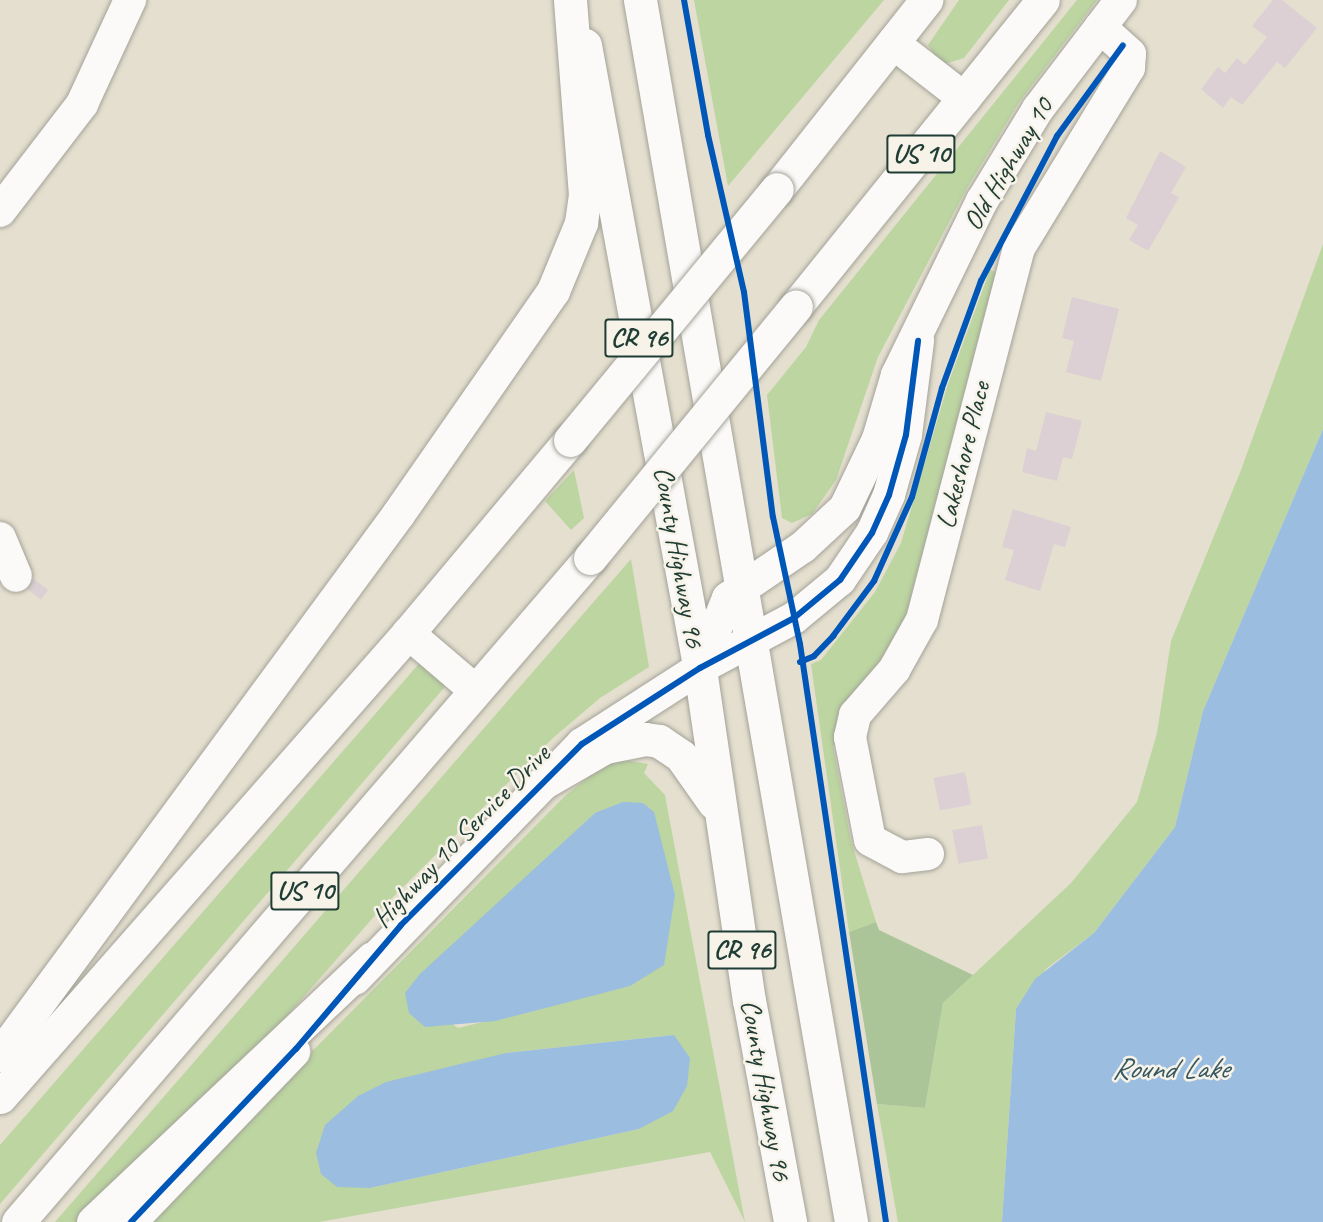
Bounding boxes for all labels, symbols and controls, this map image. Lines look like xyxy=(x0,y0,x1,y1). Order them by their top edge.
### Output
street label: Old Highway 10 xyxy=(955,92,1061,236)
road number: US 10 xyxy=(885,130,957,178)
road number: CR 96 xyxy=(603,314,675,362)
street label: Lakeshore Place xyxy=(928,378,998,532)
street label: County Highway 96 xyxy=(647,464,711,650)
street label: Highway 10 Service Drive xyxy=(365,738,557,934)
road number: US 10 xyxy=(269,867,341,915)
road number: CR 96 xyxy=(706,926,778,974)
street label: County Highway 96 xyxy=(734,997,798,1183)
water label: Round Lake xyxy=(1112,1050,1228,1086)

